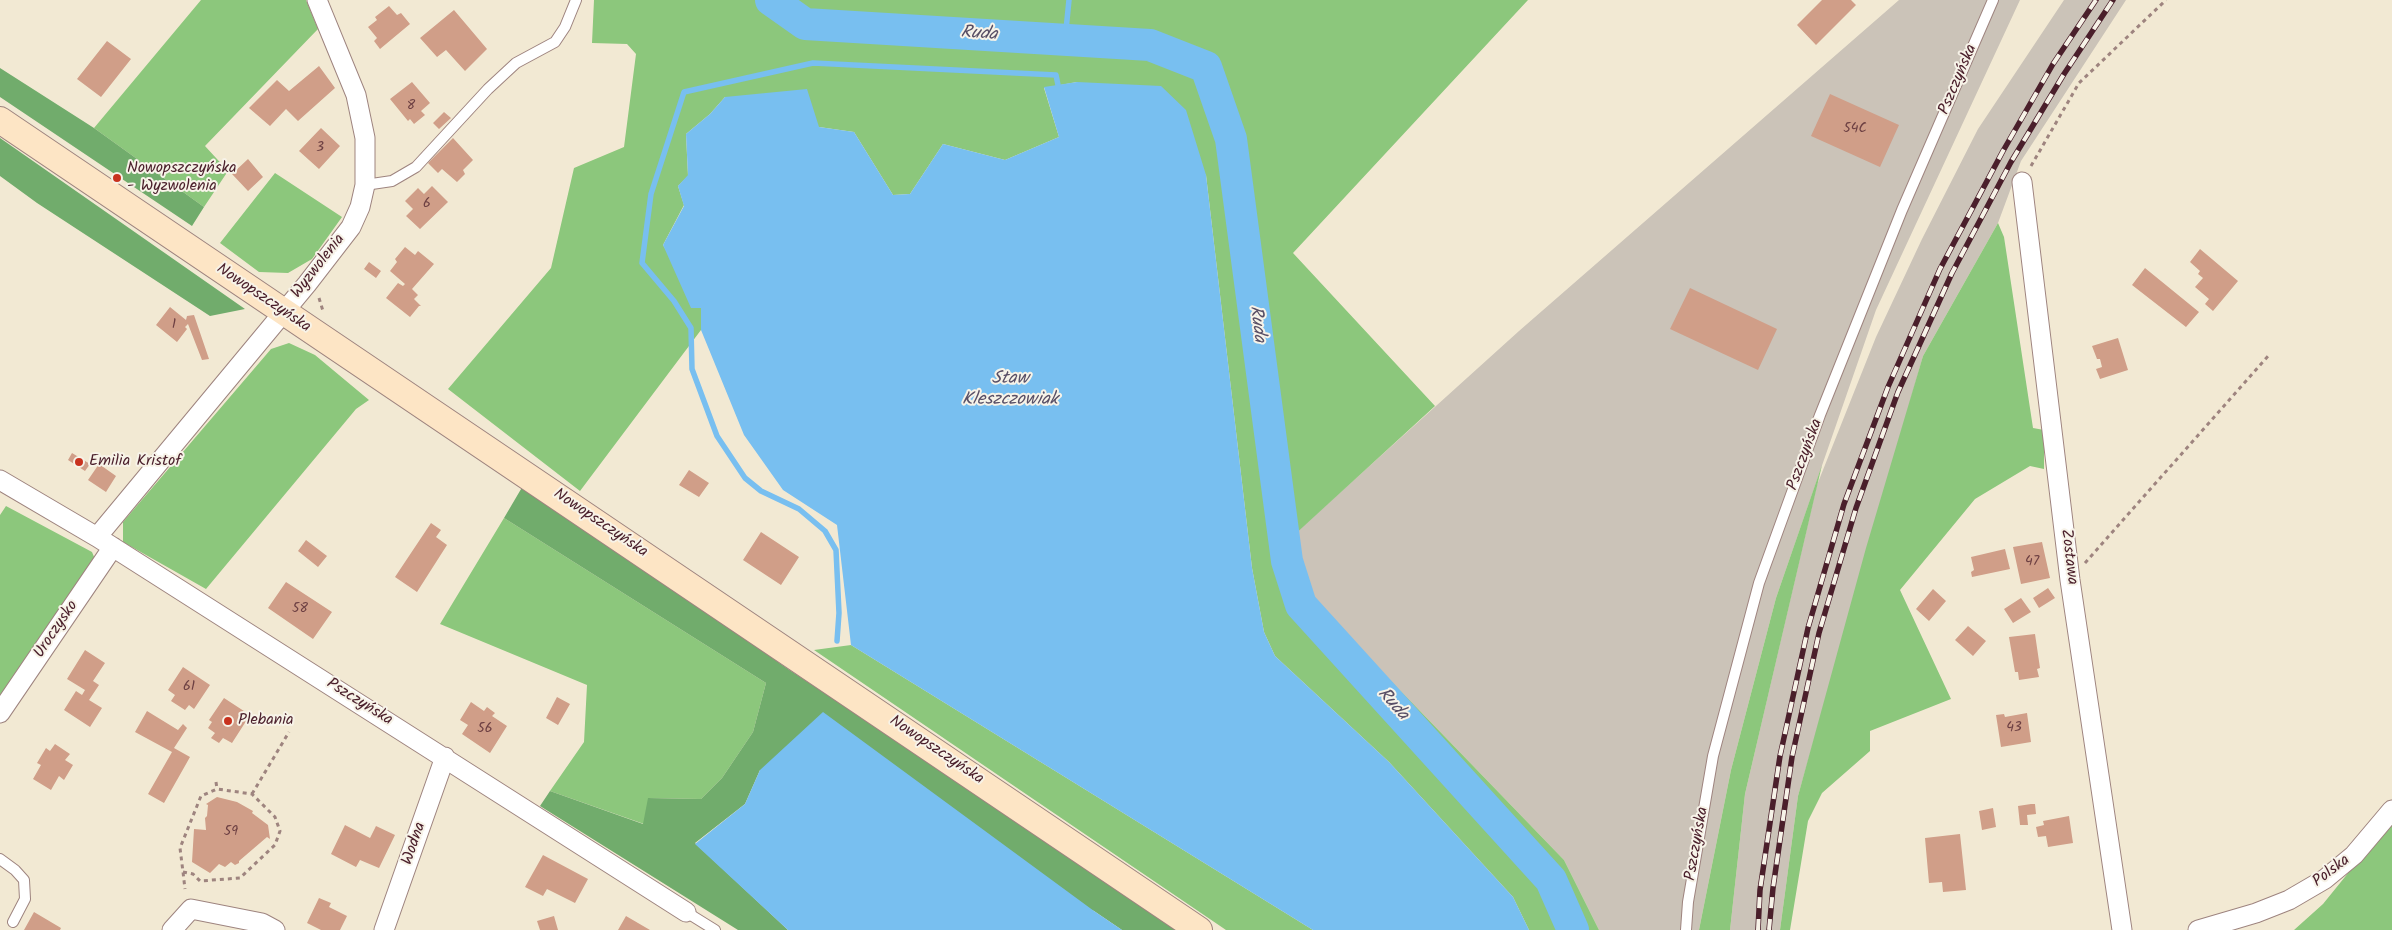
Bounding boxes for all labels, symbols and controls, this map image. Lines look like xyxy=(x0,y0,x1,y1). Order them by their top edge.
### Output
water label: Ruda xyxy=(960,23,998,47)
street label: Pszczyńska xyxy=(1936,42,1982,118)
house number: 8 xyxy=(407,99,415,115)
house number: 54C xyxy=(1843,122,1867,138)
house number: 3 xyxy=(316,141,324,157)
place label: Nowopszczyńska - Wyzwolenia xyxy=(127,159,237,197)
marker: Nowopszczyńska - Wyzwolenia xyxy=(111,172,123,184)
house number: 6 xyxy=(423,197,431,213)
street label: Wyzwolenia xyxy=(288,231,350,303)
street label: Nowopszczyńska xyxy=(212,260,314,338)
water label: Ruda xyxy=(1243,305,1269,343)
house number: 1 xyxy=(172,318,176,334)
water label: Staw Kleszczowiak xyxy=(962,369,1058,412)
street label: Pszczyńska xyxy=(1784,417,1828,493)
place label: Emilia Kristof xyxy=(89,452,181,472)
marker: Emilia Kristof xyxy=(73,456,85,468)
street label: Nowopszczyńska xyxy=(549,485,651,563)
street label: Zostawa xyxy=(2055,528,2081,586)
house number: 47 xyxy=(2025,555,2039,571)
street label: Uroczysko xyxy=(31,598,83,662)
house number: 58 xyxy=(292,602,308,618)
street label: Pszczyńska xyxy=(322,675,396,731)
house number: 61 xyxy=(183,680,195,696)
water label: Ruda xyxy=(1372,684,1412,726)
place label: Plebania xyxy=(238,711,294,731)
street label: Nowopszczyńska xyxy=(885,712,987,790)
marker: Plebania xyxy=(222,715,234,727)
house number: 43 xyxy=(2006,721,2022,737)
house number: 56 xyxy=(477,722,493,738)
street label: Pszczyńska xyxy=(1682,806,1714,882)
street label: Wodna xyxy=(399,820,431,868)
house number: 59 xyxy=(224,825,238,841)
street label: Polska xyxy=(2310,852,2354,892)

